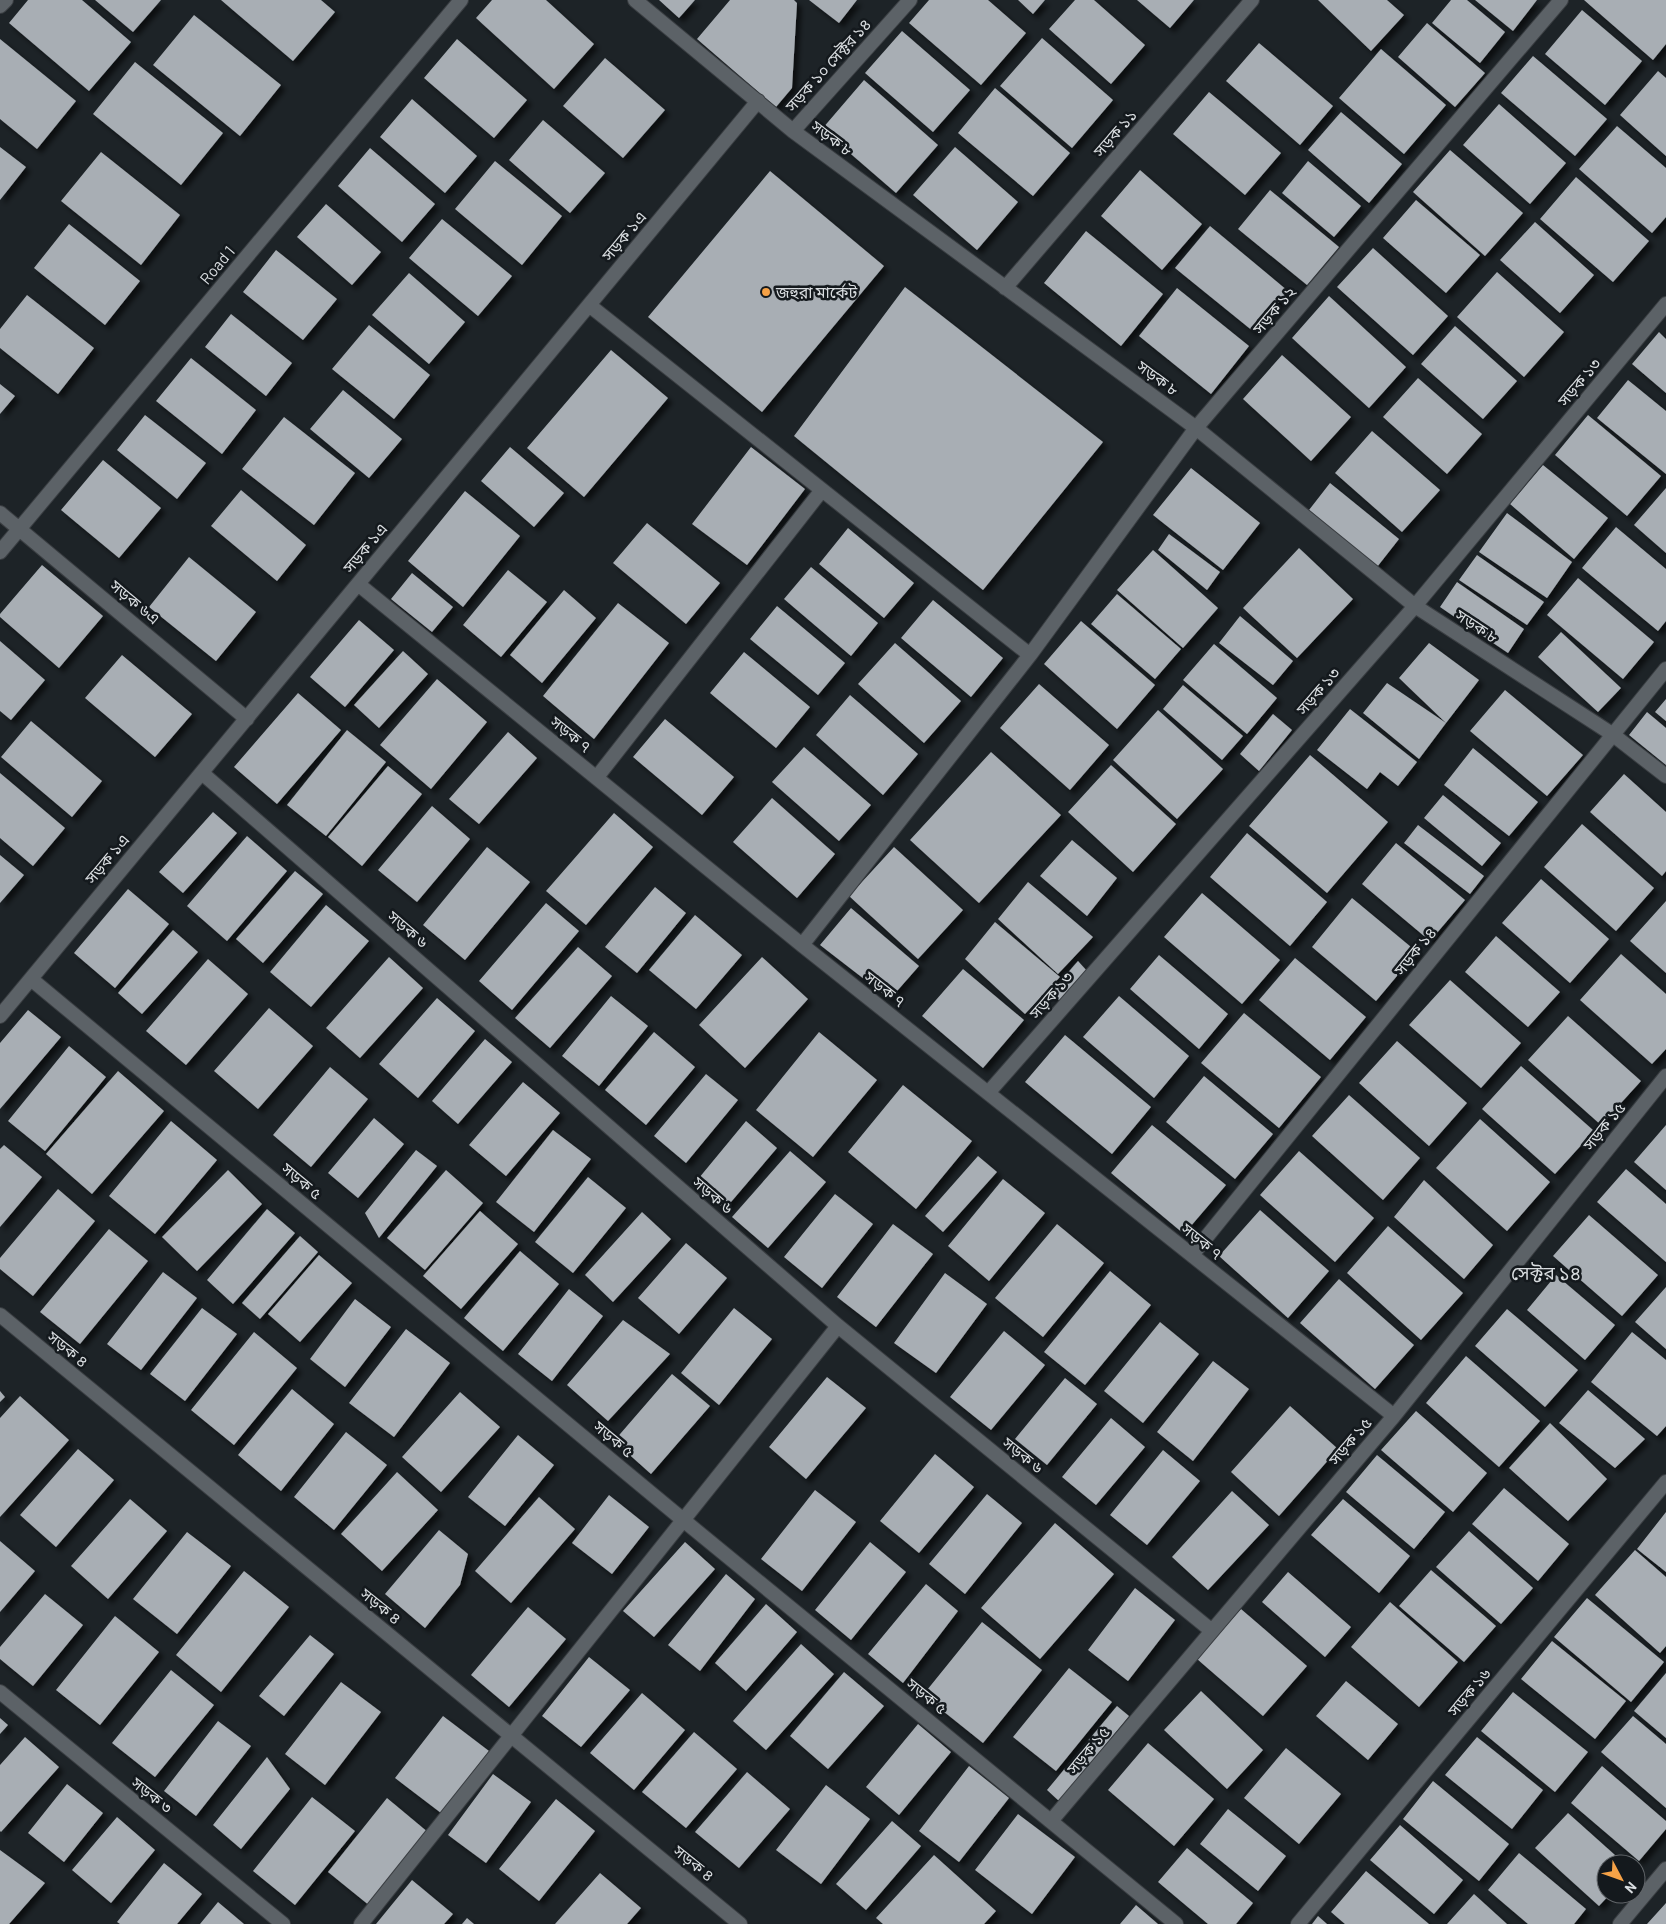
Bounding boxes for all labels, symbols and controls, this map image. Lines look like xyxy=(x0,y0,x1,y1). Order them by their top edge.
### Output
street label: সড়ক ১০ সেক্টর ১৪ xyxy=(780,14,874,116)
street label: সড়ক ১১ xyxy=(1088,105,1140,161)
street label: সড়ক ৮ xyxy=(807,115,857,159)
street label: সড়ক ১এ xyxy=(597,207,650,265)
street label: Road 1 xyxy=(195,242,238,288)
place label: জহুরা মার্কেট xyxy=(775,282,857,301)
street label: সড়ক ১২ xyxy=(1248,282,1299,338)
marker: জহুরা মার্কেট xyxy=(760,286,772,298)
street label: সড়ক ১৩ xyxy=(1553,354,1604,410)
street label: সড়ক ৮ xyxy=(1133,356,1183,399)
street label: সড়ক ১এ xyxy=(338,519,391,577)
street label: সড়ক ৬এ xyxy=(106,575,164,628)
street label: সড়ক ৮ xyxy=(1452,604,1502,646)
street label: সড়ক ১৩ xyxy=(1291,663,1344,719)
street label: সড়ক ৭ xyxy=(546,711,596,756)
street label: সড়ক ১এ xyxy=(80,830,133,888)
street label: সড়ক ৬ xyxy=(384,905,433,952)
street label: সড়ক ১৪ xyxy=(1389,923,1440,979)
street label: সড়ক ৭ xyxy=(860,966,910,1011)
street label: সড়ক ১৩ xyxy=(1024,967,1077,1023)
street label: সড়ক ১৫ xyxy=(1578,1098,1629,1154)
street label: সড়ক ৫ xyxy=(277,1158,326,1203)
street label: সড়ক ৬ xyxy=(689,1171,738,1218)
street label: সড়ক ৭ xyxy=(1177,1218,1227,1263)
district label: সেক্টর ১৪ xyxy=(1511,1261,1581,1284)
street label: সড়ক ৪ xyxy=(43,1326,93,1371)
street label: সড়ক ১৫ xyxy=(1324,1413,1375,1469)
street label: সড়ক ৫ xyxy=(589,1416,638,1461)
street label: সড়ক ৬ xyxy=(998,1432,1048,1477)
street label: সড়ক ৪ xyxy=(356,1583,406,1628)
street label: সড়ক ১৬ xyxy=(1443,1664,1494,1720)
street label: সড়ক ৫ xyxy=(902,1673,952,1718)
street label: সড়ক ১৫ xyxy=(1062,1722,1113,1778)
street label: সড়ক ৩ xyxy=(127,1772,177,1817)
street label: সড়ক ৪ xyxy=(669,1840,719,1885)
north arrow xyxy=(1596,1854,1646,1904)
text: N xyxy=(1622,1879,1641,1897)

